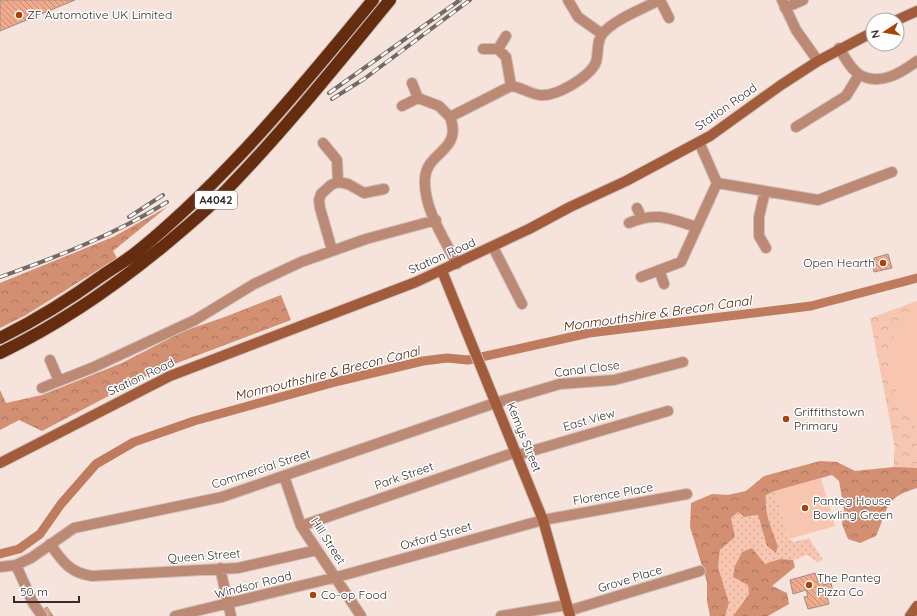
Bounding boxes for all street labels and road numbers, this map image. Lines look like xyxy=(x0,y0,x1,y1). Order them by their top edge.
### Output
street label: Station Road xyxy=(692,80,759,133)
road number: A4042 xyxy=(195,191,237,209)
street label: Station Road xyxy=(406,234,478,277)
street label: Station Road xyxy=(105,355,177,399)
street label: Canal Close xyxy=(554,357,621,380)
street label: Kemys Street xyxy=(504,400,545,474)
street label: East View xyxy=(561,405,617,434)
street label: Commercial Street xyxy=(210,445,312,492)
street label: Park Street xyxy=(372,458,435,493)
street label: Florence Place xyxy=(572,479,654,508)
street label: Hill Street xyxy=(308,514,349,567)
street label: Oxford Street xyxy=(398,518,473,553)
street label: Queen Street xyxy=(167,545,241,566)
street label: Grove Place xyxy=(596,562,664,595)
street label: Windsor Road xyxy=(213,568,293,601)

